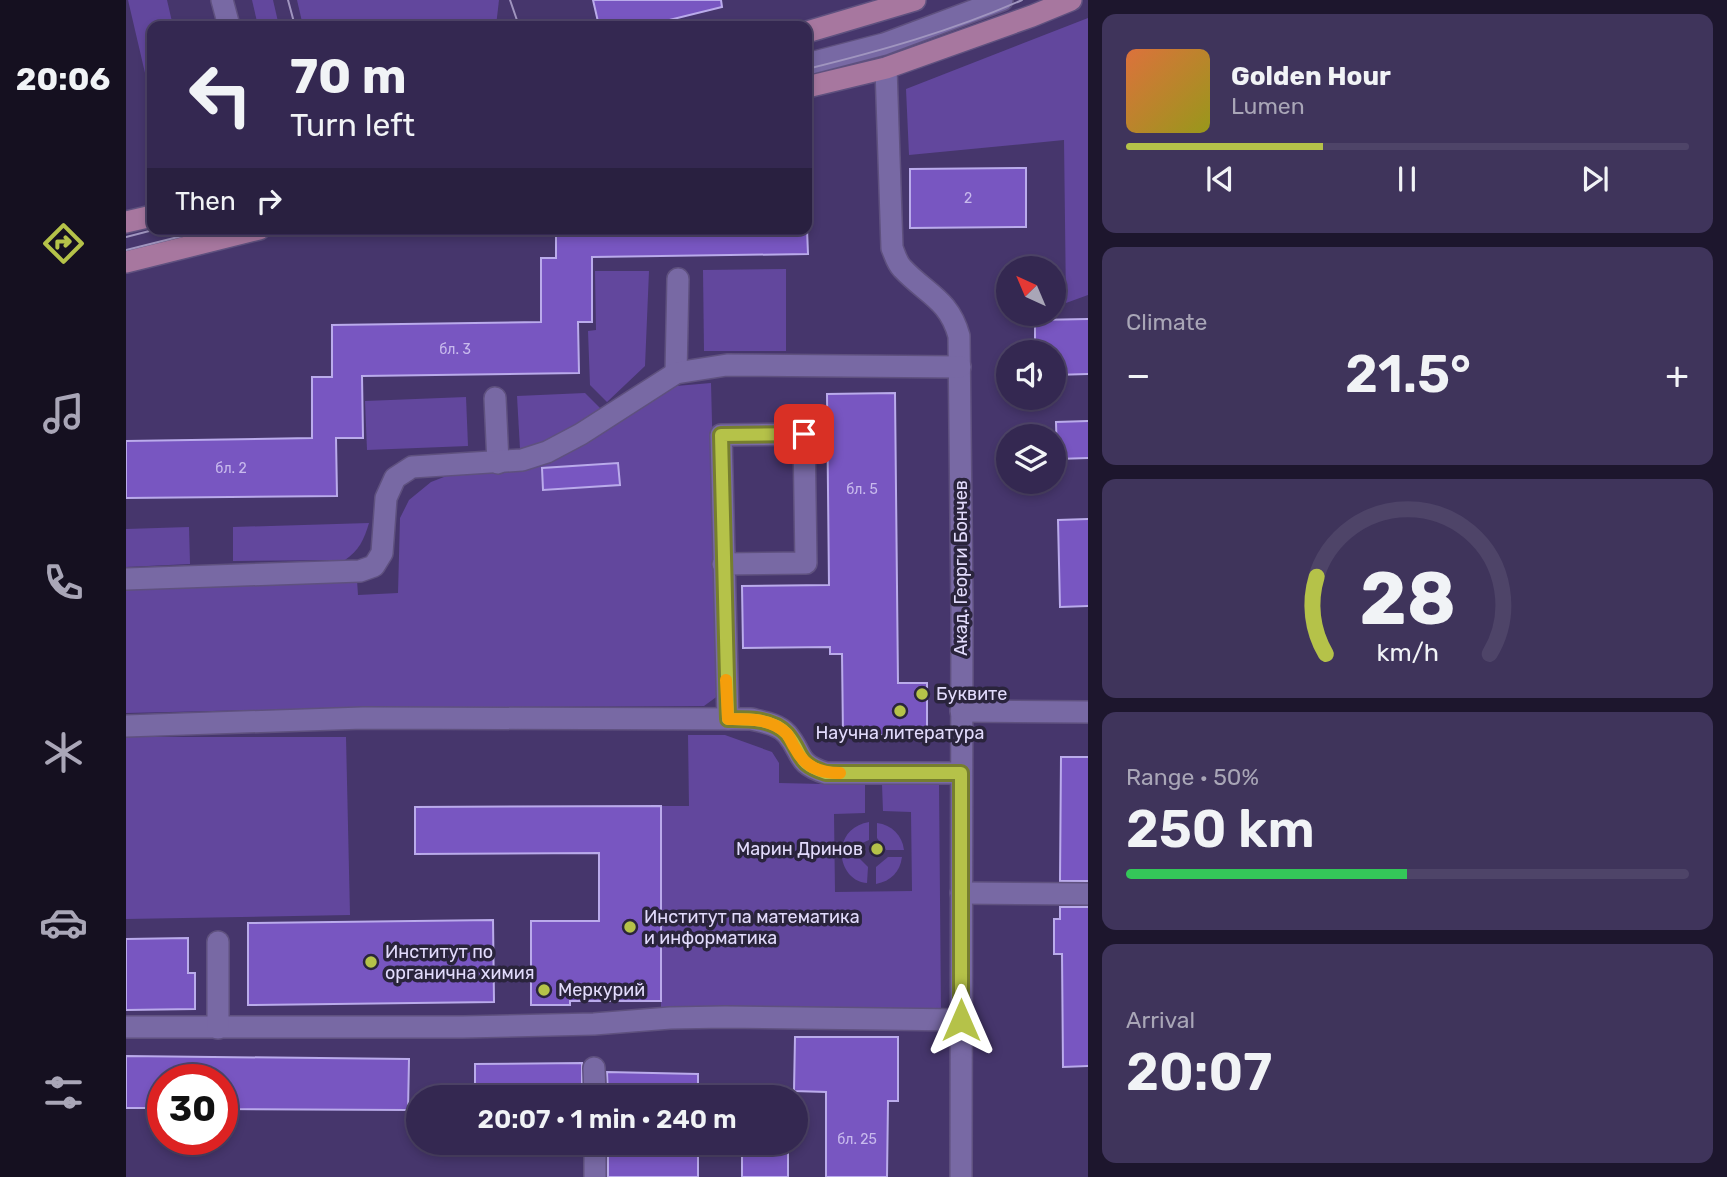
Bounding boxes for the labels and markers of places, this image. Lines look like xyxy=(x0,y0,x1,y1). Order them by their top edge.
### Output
pin xyxy=(774,404,834,464)
place label: Буквите xyxy=(936,683,1007,705)
marker: Буквите xyxy=(914,686,930,702)
marker: Научна литература xyxy=(892,703,908,719)
place label: Научна литература xyxy=(816,722,984,744)
place label: Марин Дринов xyxy=(736,838,863,860)
marker: Марин Дринов xyxy=(869,841,885,857)
place label: Институт па математика и информатика xyxy=(644,906,860,949)
marker: Институт па математика и информатика xyxy=(622,919,638,935)
place label: Институт по органична химия xyxy=(385,941,535,984)
marker: Институт по органична химия xyxy=(363,954,379,970)
place label: Меркурий xyxy=(558,979,645,1001)
marker: Меркурий xyxy=(536,982,552,998)

